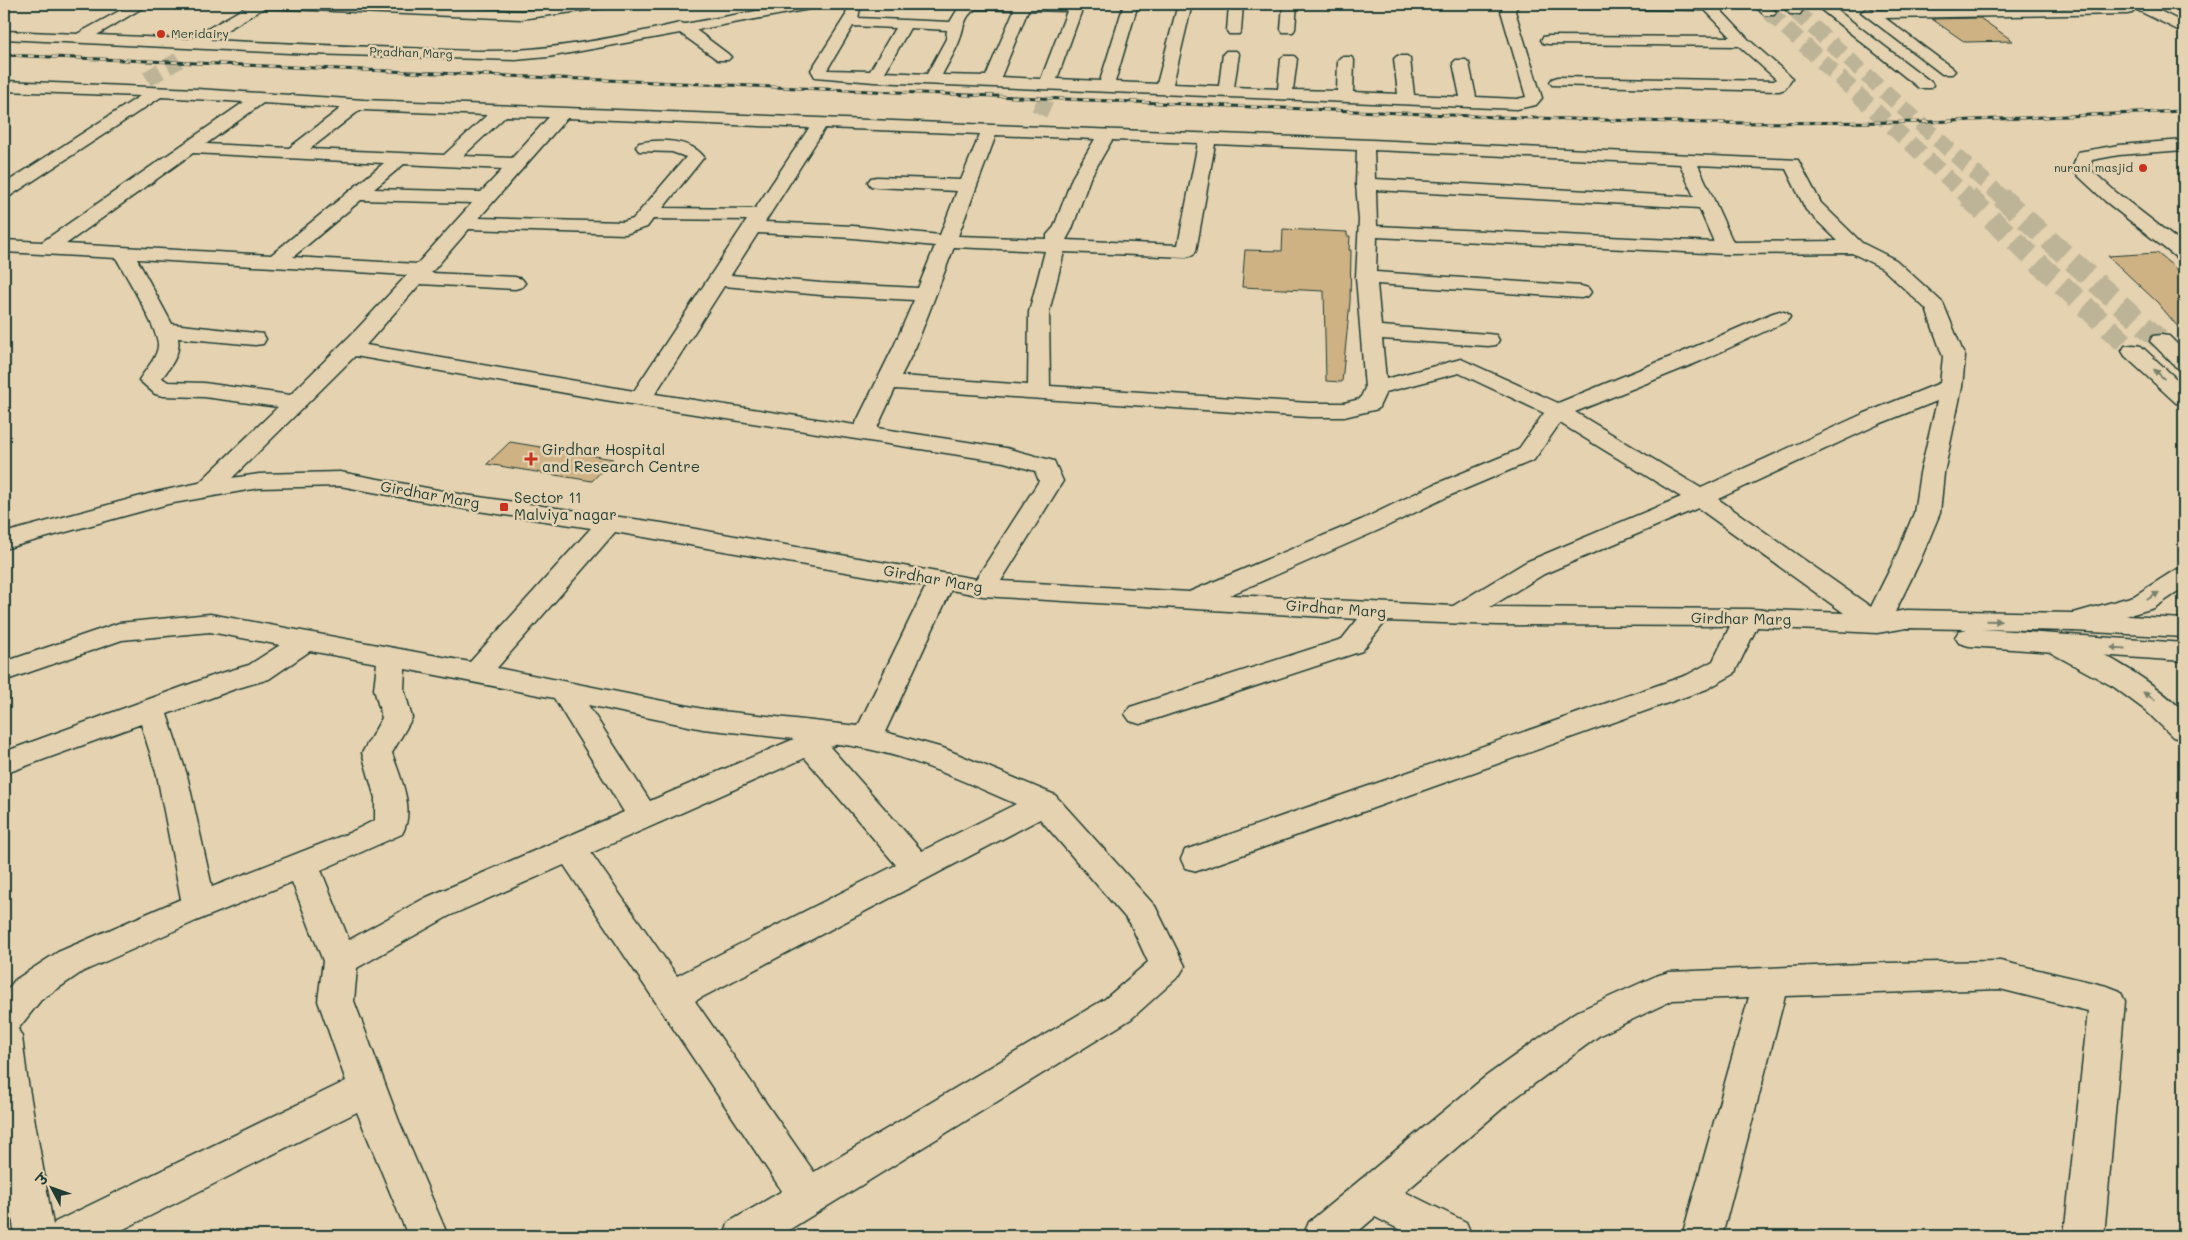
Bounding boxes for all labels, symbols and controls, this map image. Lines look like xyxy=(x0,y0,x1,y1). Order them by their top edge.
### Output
place label: Meridairy xyxy=(171,25,229,41)
marker: Meridairy xyxy=(155,28,167,40)
street label: Pradhan Marg xyxy=(369,43,453,61)
place label: nurani masjid xyxy=(2054,159,2133,175)
marker: nurani masjid xyxy=(2137,162,2149,174)
one-way arrow xyxy=(2153,368,2165,380)
place label: Girdhar Hospital and Research Centre xyxy=(542,439,700,476)
marker: Girdhar Hospital and Research Centre xyxy=(524,452,538,466)
street label: Girdhar Marg xyxy=(379,475,482,513)
place label: Sector 11 Malviya nagar xyxy=(514,487,617,524)
marker: Sector 11 Malviya nagar xyxy=(498,501,510,513)
street label: Girdhar Marg xyxy=(882,559,985,597)
one-way arrow xyxy=(2146,592,2159,601)
street label: Girdhar Marg xyxy=(1285,595,1387,622)
street label: Girdhar Marg xyxy=(1691,607,1792,629)
one-way arrow xyxy=(1986,617,2002,625)
one-way arrow xyxy=(2110,643,2126,651)
one-way arrow xyxy=(2142,692,2156,701)
north arrow xyxy=(28,1162,78,1212)
text: उ xyxy=(30,1168,53,1190)

